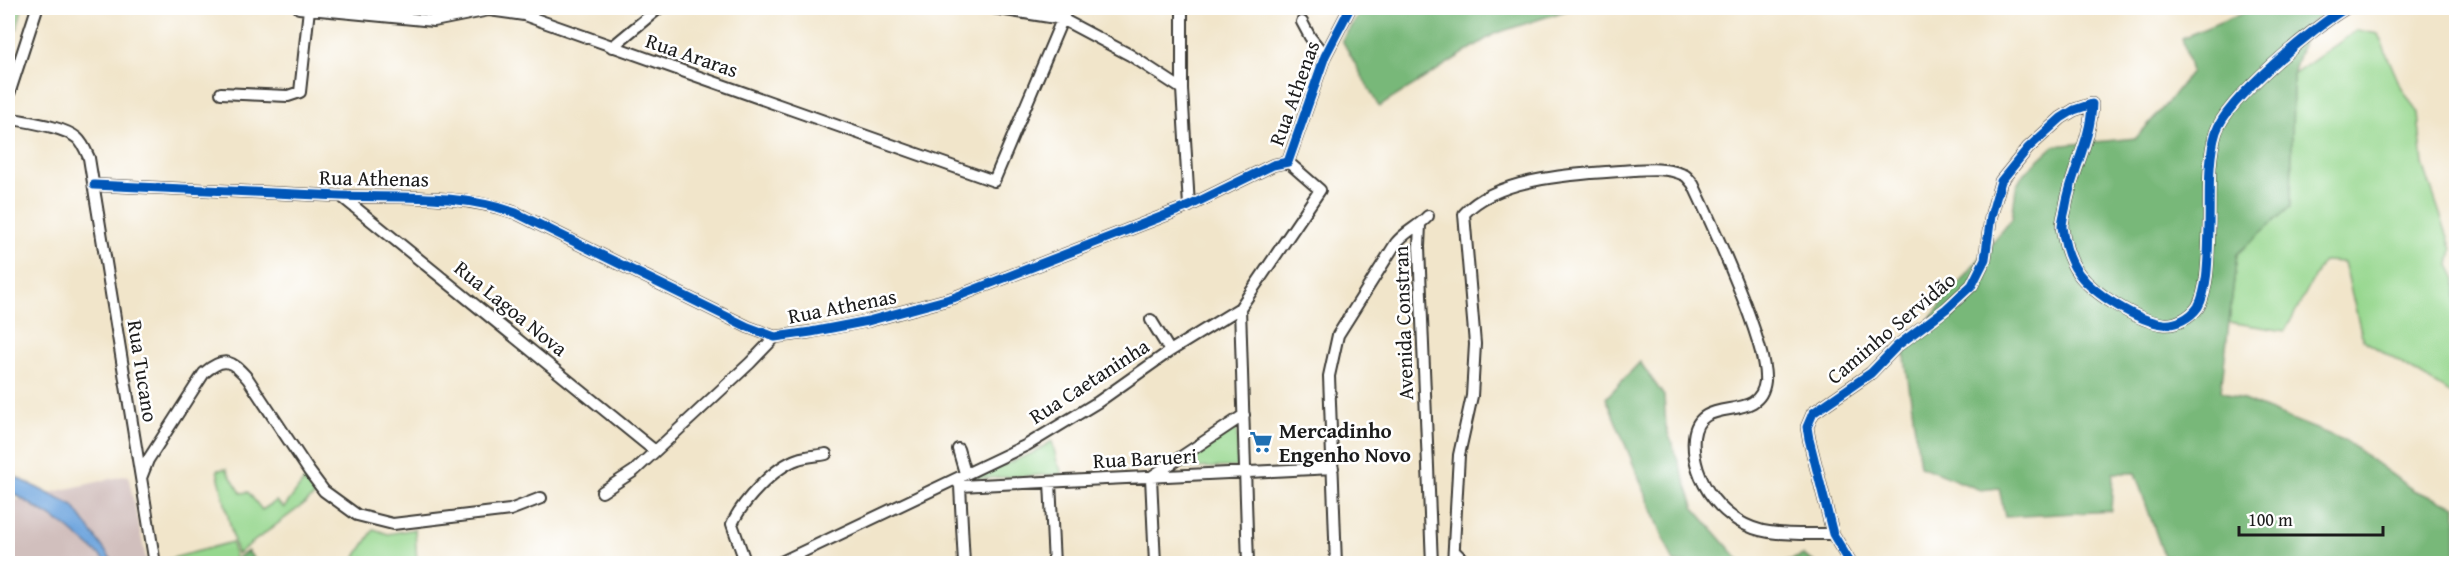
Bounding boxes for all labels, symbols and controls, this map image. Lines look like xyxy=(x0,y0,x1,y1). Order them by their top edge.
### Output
street label: Rua Araras xyxy=(642,25,742,85)
street label: Rua Athenas xyxy=(1261,36,1327,150)
street label: Rua Athenas xyxy=(319,162,429,194)
street label: Avenida Constran xyxy=(1385,245,1421,401)
street label: Rua Lagoa Nova xyxy=(448,253,574,363)
street label: Caminho Servidão xyxy=(1820,265,1962,391)
street label: Rua Athenas xyxy=(785,280,899,332)
street label: Rua Tucano xyxy=(120,318,166,424)
street label: Rua Caetaninha xyxy=(1023,330,1155,432)
place label: Mercadinho Engenho Novo xyxy=(1279,415,1411,470)
supermarket icon: Mercadinho Engenho Novo xyxy=(1248,429,1274,455)
street label: Rua Barueri xyxy=(1092,440,1198,476)
scale bar xyxy=(2239,499,2383,537)
text: 100 m xyxy=(2248,506,2293,533)

